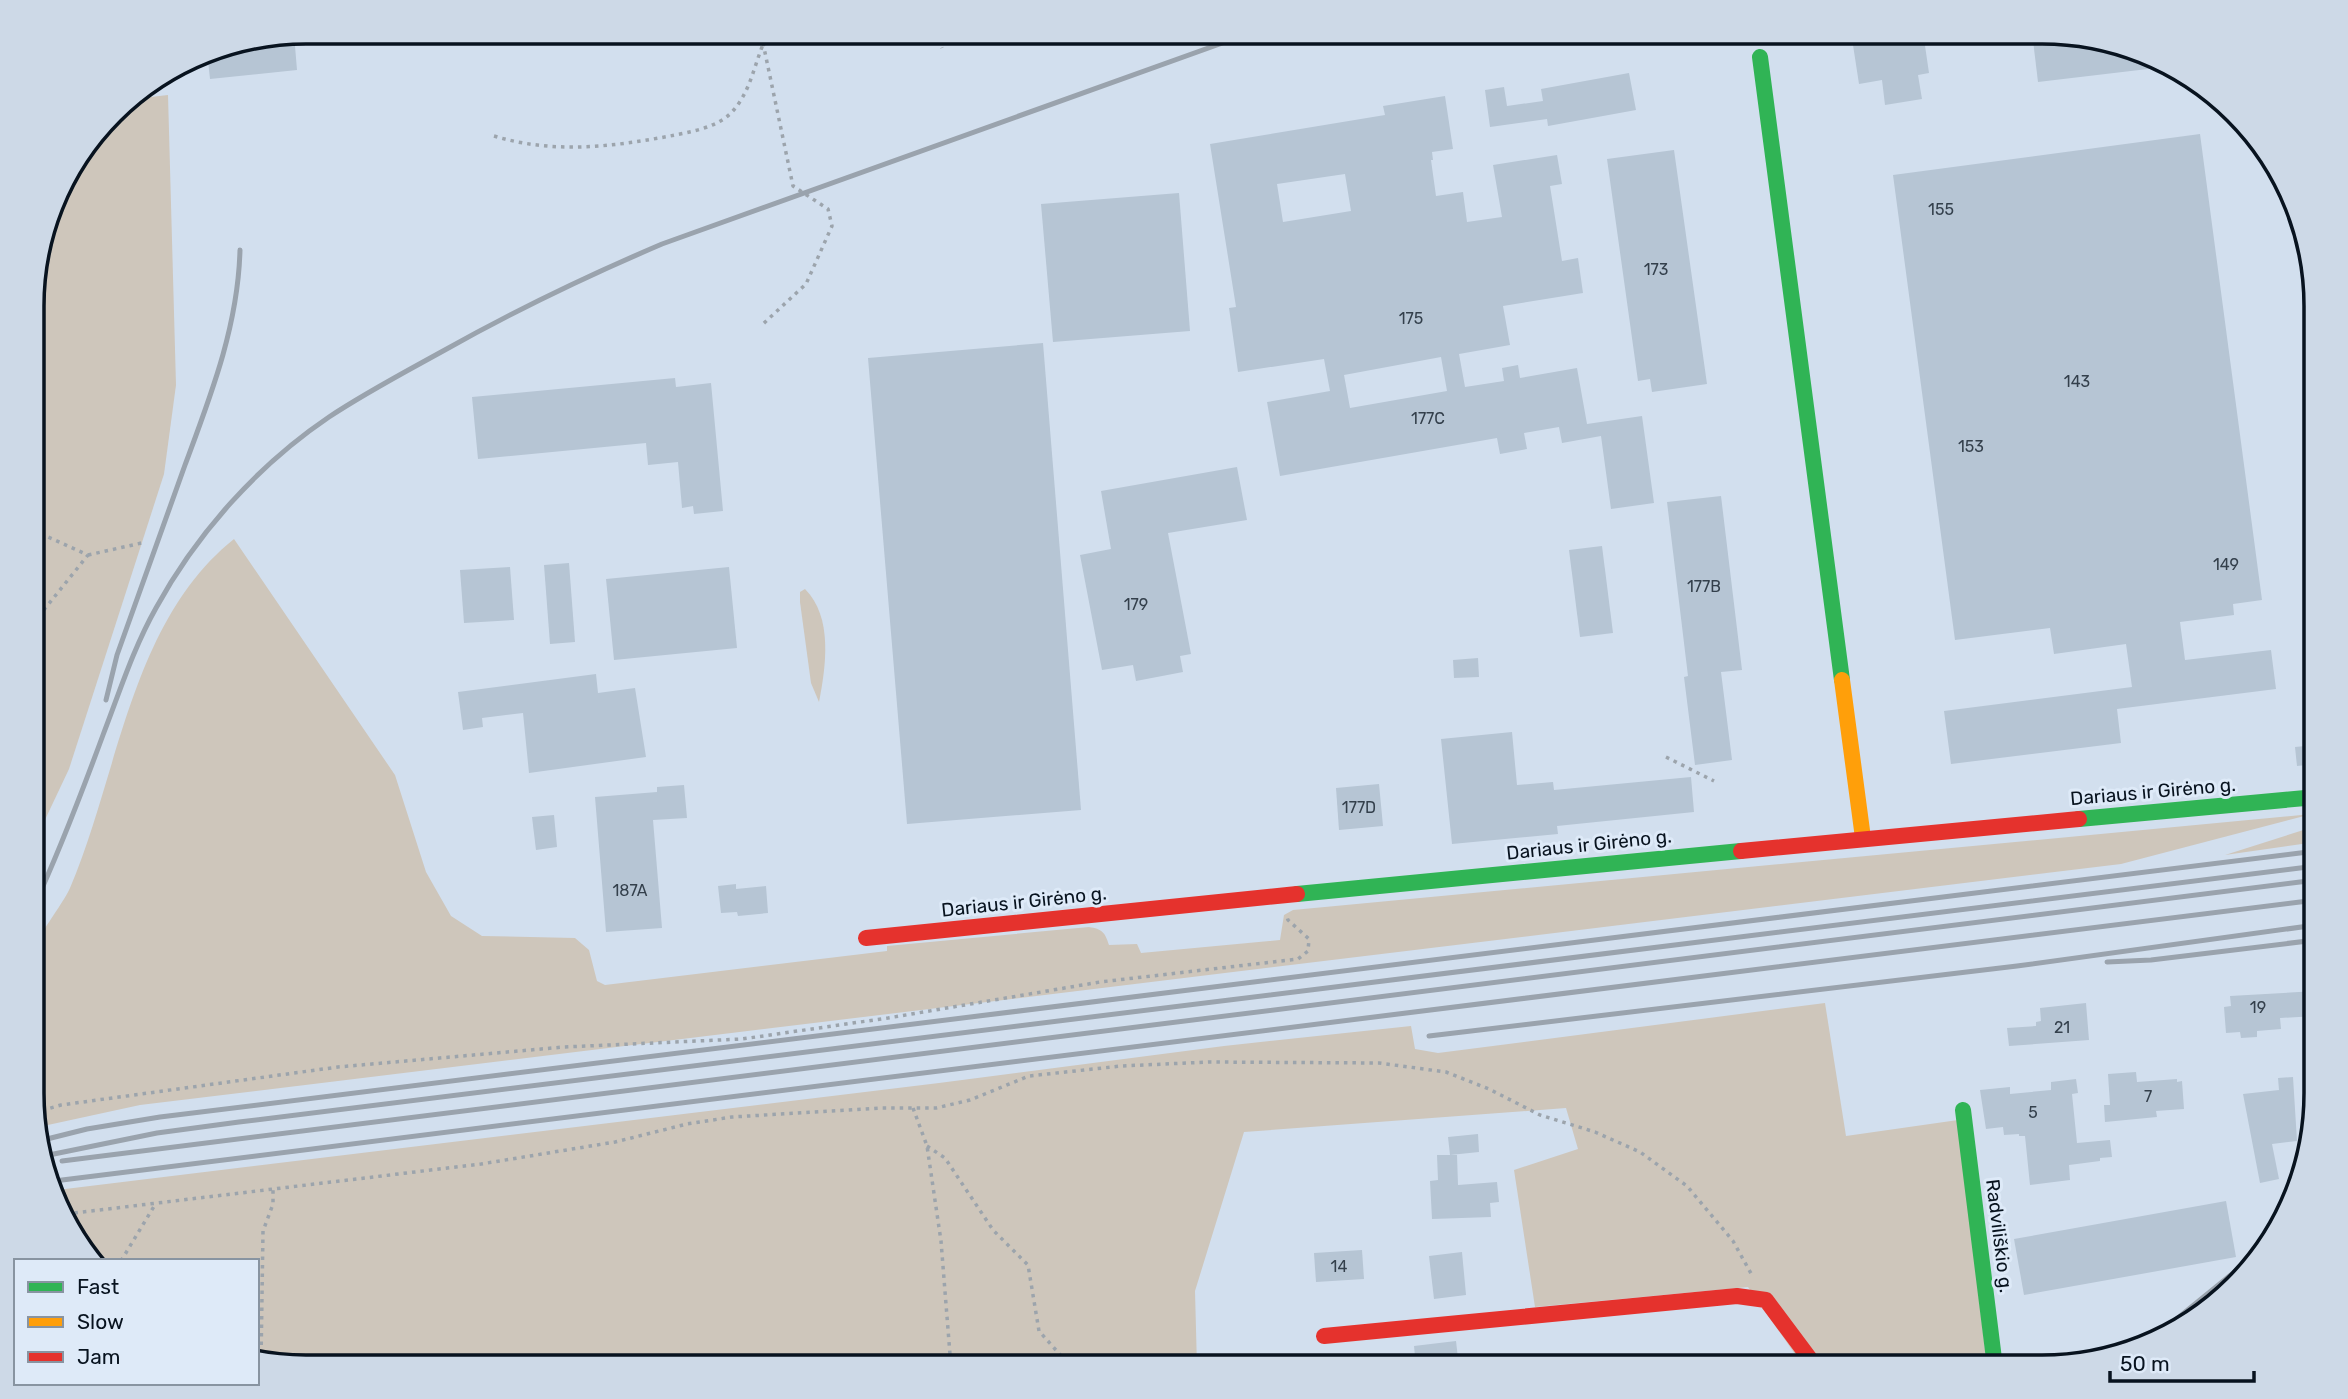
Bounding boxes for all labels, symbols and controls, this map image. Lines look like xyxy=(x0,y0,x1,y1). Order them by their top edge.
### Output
house number: 155 xyxy=(1928,200,1954,219)
house number: 173 xyxy=(1644,260,1668,279)
house number: 175 xyxy=(1399,309,1423,328)
house number: 143 xyxy=(2064,372,2090,391)
house number: 177C xyxy=(1411,409,1445,428)
house number: 153 xyxy=(1958,437,1984,456)
house number: 149 xyxy=(2213,555,2239,574)
house number: 177B xyxy=(1687,577,1721,596)
house number: 179 xyxy=(1124,595,1148,614)
street label: Dariaus ir Girėno g. xyxy=(2069,773,2237,810)
house number: 177D xyxy=(1342,798,1376,817)
street label: Dariaus ir Girėno g. xyxy=(1505,824,1673,865)
house number: 187A xyxy=(612,881,648,900)
street label: Dariaus ir Girėno g. xyxy=(940,881,1108,922)
house number: 19 xyxy=(2250,998,2266,1017)
house number: 21 xyxy=(2054,1018,2070,1037)
house number: 7 xyxy=(2144,1087,2152,1106)
house number: 5 xyxy=(2028,1103,2038,1122)
street label: Radviliškio g. xyxy=(1981,1178,2018,1294)
house number: 14 xyxy=(1331,1257,1347,1276)
legend xyxy=(14,1259,259,1385)
text: Fast xyxy=(77,1274,119,1299)
text: Slow xyxy=(77,1309,124,1334)
scale bar xyxy=(2110,1340,2254,1384)
text: Jam xyxy=(77,1344,121,1369)
text: 50 m xyxy=(2120,1351,2170,1376)

